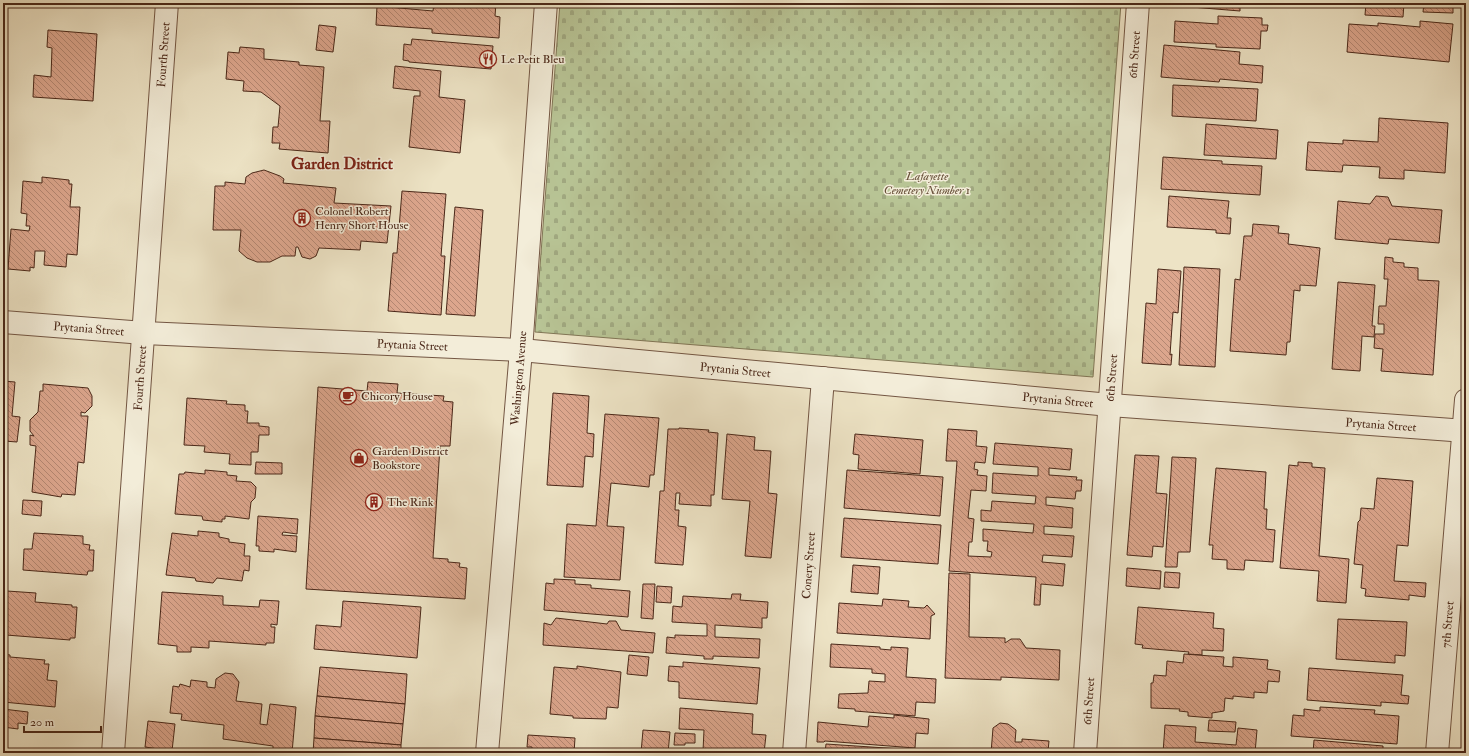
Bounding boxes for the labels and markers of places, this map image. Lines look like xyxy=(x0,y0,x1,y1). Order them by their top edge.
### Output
restaurant icon: Le Petit Bleu xyxy=(478,49,498,69)
place label: Le Petit Bleu xyxy=(501,52,564,67)
place label: Colonel Robert Henry Short House xyxy=(315,204,409,233)
building icon: Colonel Robert Henry Short House xyxy=(292,208,312,228)
cafe icon: Chicory House xyxy=(338,386,358,406)
place label: Chicory House xyxy=(361,389,433,404)
place label: Garden District Bookstore xyxy=(372,444,448,473)
shop icon: Garden District Bookstore xyxy=(349,448,369,468)
building icon: The Rink xyxy=(364,492,384,512)
place label: The Rink xyxy=(387,495,434,510)

